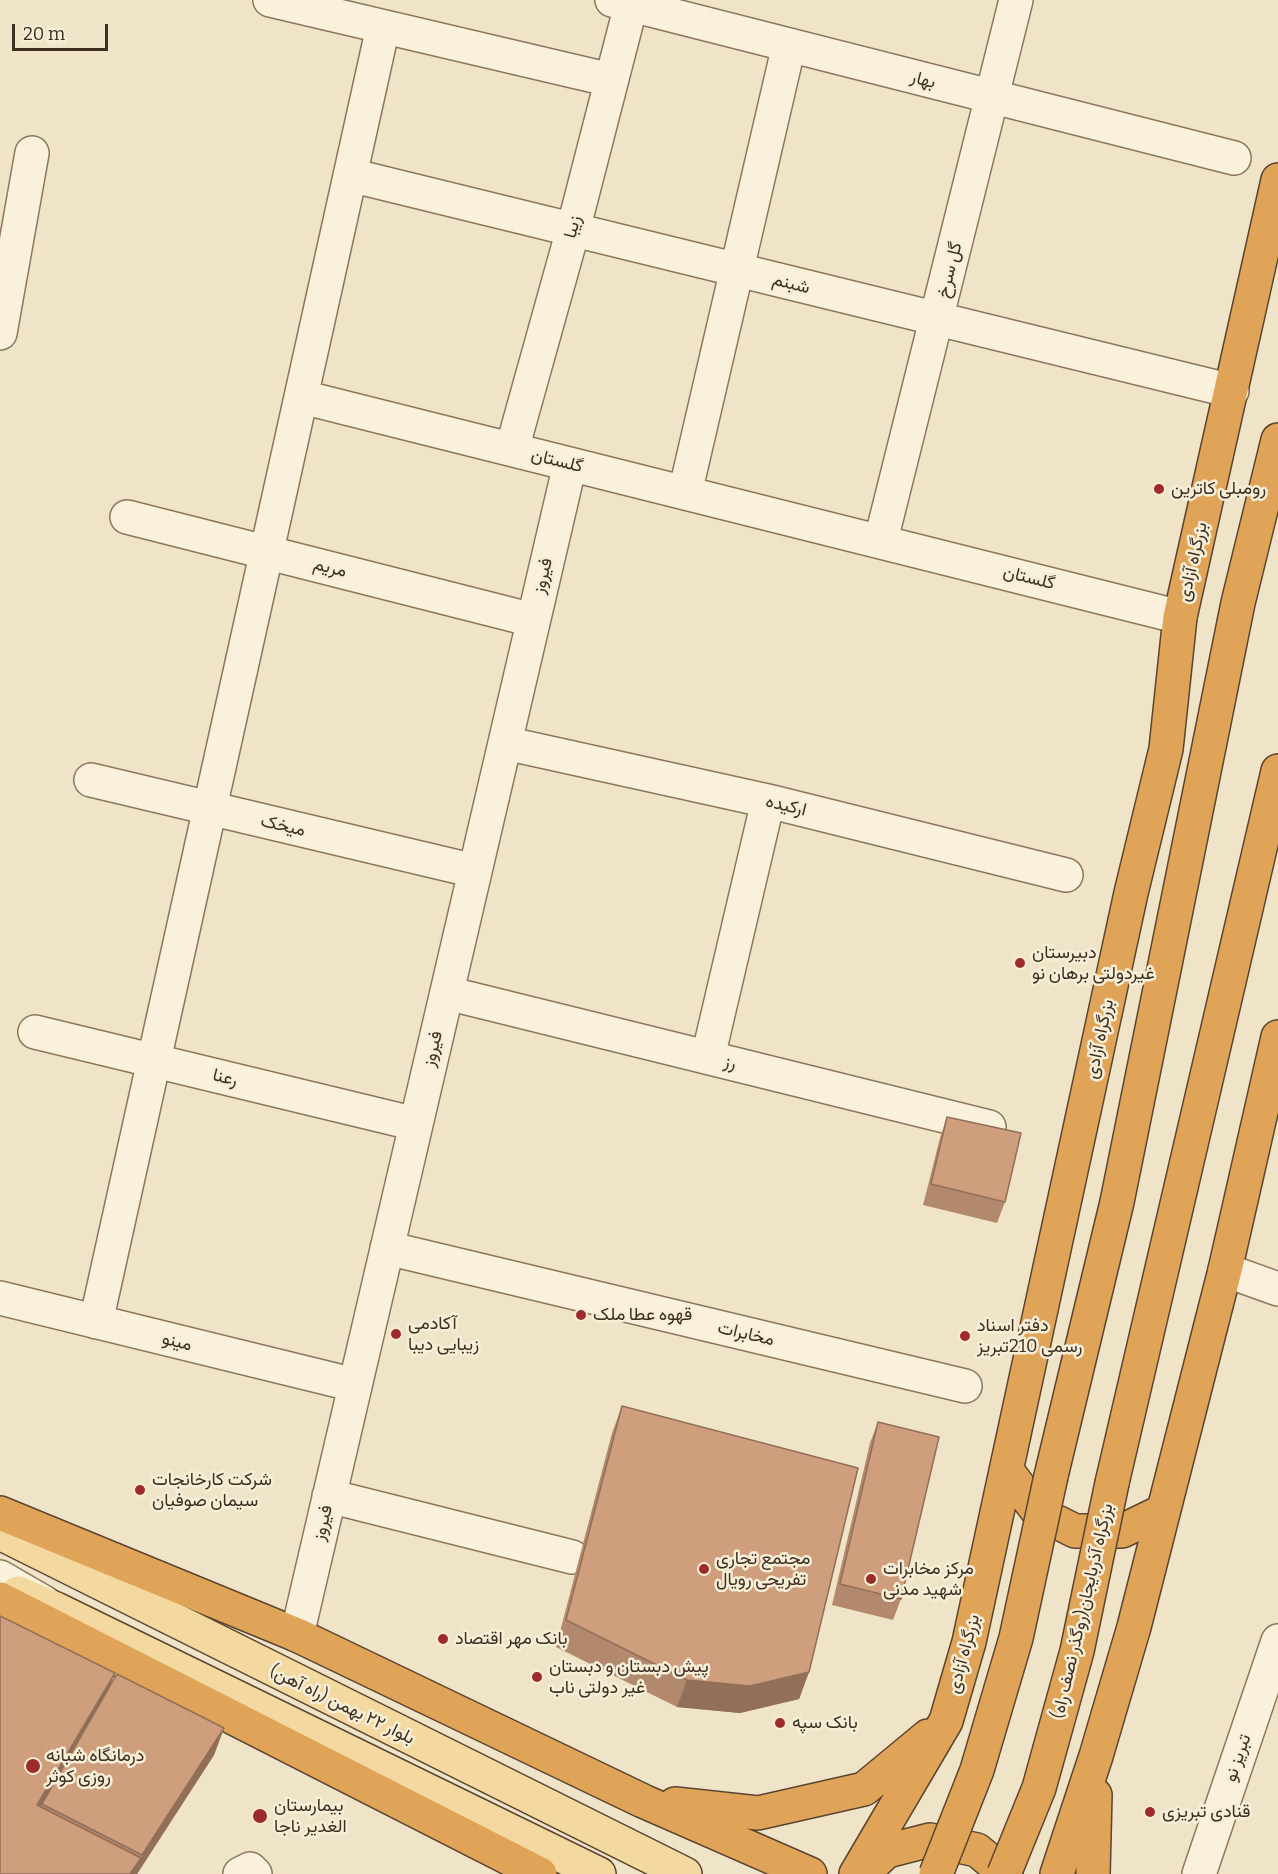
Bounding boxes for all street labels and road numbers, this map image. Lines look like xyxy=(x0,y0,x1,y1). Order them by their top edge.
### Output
street label: بهار xyxy=(908,66,938,94)
street label: زیبا xyxy=(560,213,586,241)
street label: گل سرخ xyxy=(933,240,967,300)
street label: شبنم xyxy=(770,269,812,299)
street label: گلستان xyxy=(529,444,585,478)
street label: بزرگراه آزادی xyxy=(1173,520,1213,604)
street label: مریم xyxy=(311,553,349,583)
street label: فیروز xyxy=(528,556,558,596)
street label: گلستان xyxy=(1001,561,1057,595)
street label: ارکیده xyxy=(763,791,809,821)
street label: میخک xyxy=(258,810,308,842)
street label: بزرگراه آزادی xyxy=(1081,997,1119,1081)
street label: فیروز xyxy=(418,1029,448,1069)
street label: رز xyxy=(722,1051,738,1075)
street label: رعنا xyxy=(210,1065,240,1091)
street label: مخابرات xyxy=(716,1317,776,1351)
street label: مینو xyxy=(160,1328,194,1356)
street label: بزرگراه آذربایجان(روگذر نصف راه) xyxy=(1048,1501,1118,1721)
street label: فیروز xyxy=(308,1503,338,1543)
street label: بزرگراه آزادی xyxy=(943,1612,985,1696)
street label: بلوار ۲۲ بهمن (راه آهن) xyxy=(266,1661,418,1749)
street label: تبریز نو xyxy=(1220,1731,1256,1785)

